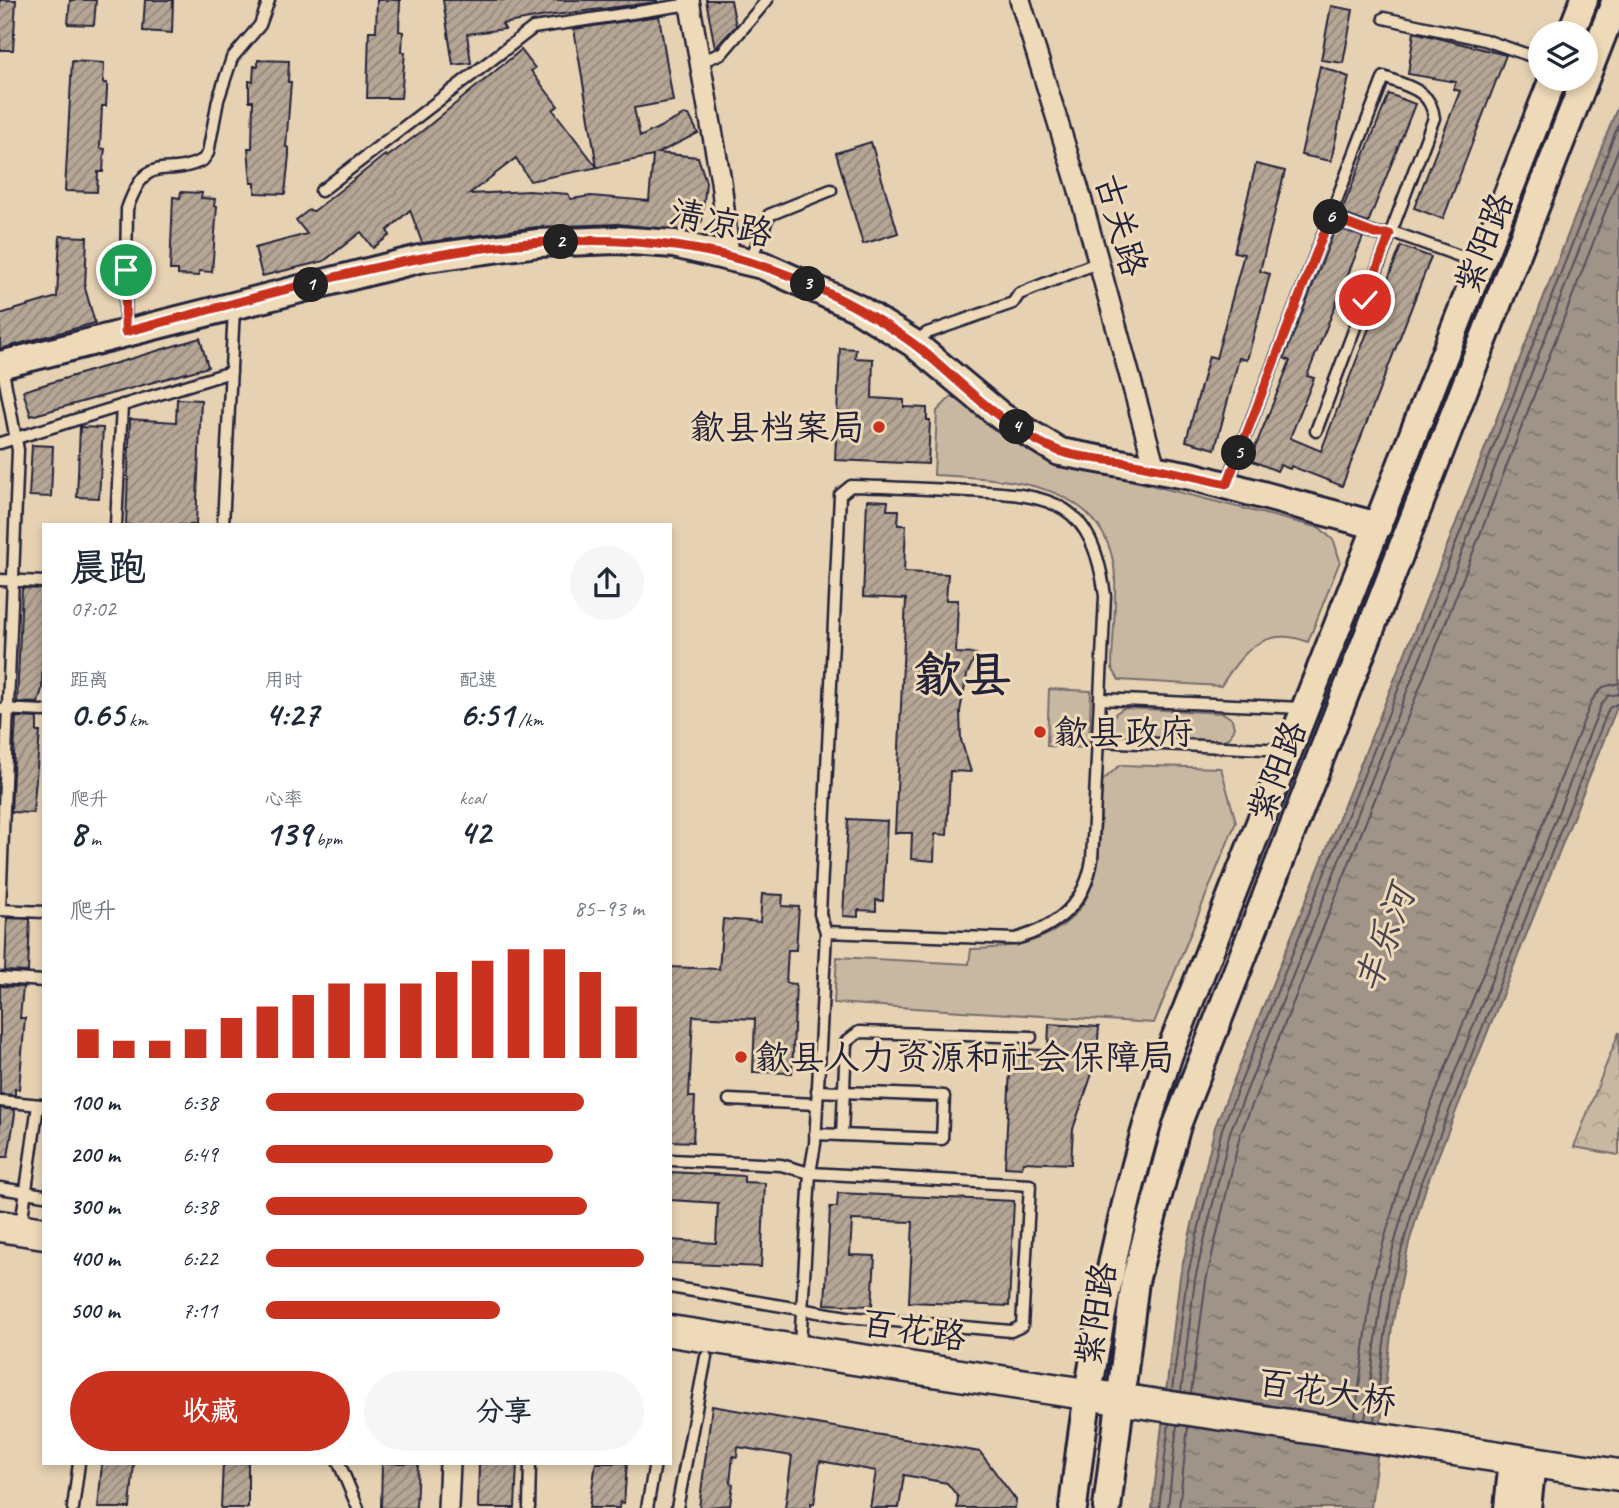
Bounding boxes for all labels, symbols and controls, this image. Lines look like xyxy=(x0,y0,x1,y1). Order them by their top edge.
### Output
map controls xyxy=(1528,21,1598,91)
button: layers xyxy=(1528,21,1598,91)
street label: 古关路 xyxy=(1085,168,1157,282)
street label: 紫阳路 xyxy=(1444,186,1524,300)
street label: 清凉路 xyxy=(665,189,777,257)
pin: 6 xyxy=(1314,200,1348,234)
text: 6 xyxy=(1326,204,1335,228)
pin: 2 xyxy=(544,224,578,260)
text: 2 xyxy=(556,229,565,253)
pin xyxy=(96,240,156,300)
icon: arrive xyxy=(107,251,145,289)
pin: 3 xyxy=(790,266,826,302)
pin: 1 xyxy=(294,268,328,302)
pin xyxy=(1335,270,1395,330)
text: 3 xyxy=(803,271,812,295)
text: 1 xyxy=(306,272,315,296)
icon: check xyxy=(1346,281,1384,319)
place label: 歙县档案局 xyxy=(690,405,865,450)
pin: 4 xyxy=(1000,410,1034,444)
text: 4 xyxy=(1012,414,1021,438)
marker: 歙县档案局 xyxy=(871,419,887,435)
pin: 5 xyxy=(1222,435,1256,470)
text: 5 xyxy=(1234,440,1243,464)
text: 晨跑 xyxy=(70,544,146,591)
button: share xyxy=(570,546,644,620)
text: 07:02 xyxy=(70,594,116,623)
district label: 歙县 xyxy=(914,644,1012,706)
text: 距离 xyxy=(70,668,108,692)
text: 用时 xyxy=(265,668,303,692)
text: 配速 xyxy=(459,668,497,692)
text: 0.65 xyxy=(70,692,124,737)
text: 4:27 xyxy=(265,692,319,737)
text: 6:51 xyxy=(459,692,514,737)
text: km xyxy=(124,708,148,732)
text: /km xyxy=(514,708,543,732)
place label: 歙县政府 xyxy=(1054,710,1194,755)
street label: 紫阳路 xyxy=(1237,714,1317,828)
marker: 歙县政府 xyxy=(1032,724,1048,740)
text: kcal xyxy=(459,786,484,810)
text: 爬升 xyxy=(70,787,108,811)
text: 心率 xyxy=(265,787,303,811)
text: 42 xyxy=(459,810,491,855)
text: 8 xyxy=(70,811,86,856)
text: 139 xyxy=(265,811,312,856)
text: m xyxy=(86,827,101,851)
text: bpm xyxy=(312,827,342,851)
water label: 丰乐河 xyxy=(1343,874,1427,999)
text: 85–93 m xyxy=(574,894,644,923)
text: 爬升 xyxy=(70,896,116,925)
place label: 歙县人力资源和社会保障局 xyxy=(755,1035,1175,1080)
marker: 歙县人力资源和社会保障局 xyxy=(733,1049,749,1065)
text: 100 m xyxy=(70,1088,120,1117)
text: 6:38 xyxy=(182,1088,218,1117)
text: 200 m xyxy=(70,1140,120,1169)
text: 6:49 xyxy=(182,1140,218,1169)
text: 300 m xyxy=(70,1192,120,1221)
text: 6:38 xyxy=(182,1192,218,1221)
text: 400 m xyxy=(70,1244,120,1273)
text: 6:22 xyxy=(182,1244,218,1273)
street label: 紫阳路 xyxy=(1066,1259,1126,1369)
text: 500 m xyxy=(70,1296,119,1325)
text: 7:11 xyxy=(182,1296,218,1325)
street label: 百花路 xyxy=(859,1300,969,1360)
street label: 百花大桥 xyxy=(1254,1359,1400,1425)
button: 收藏 xyxy=(70,1371,350,1451)
button: 分享 xyxy=(364,1371,644,1451)

